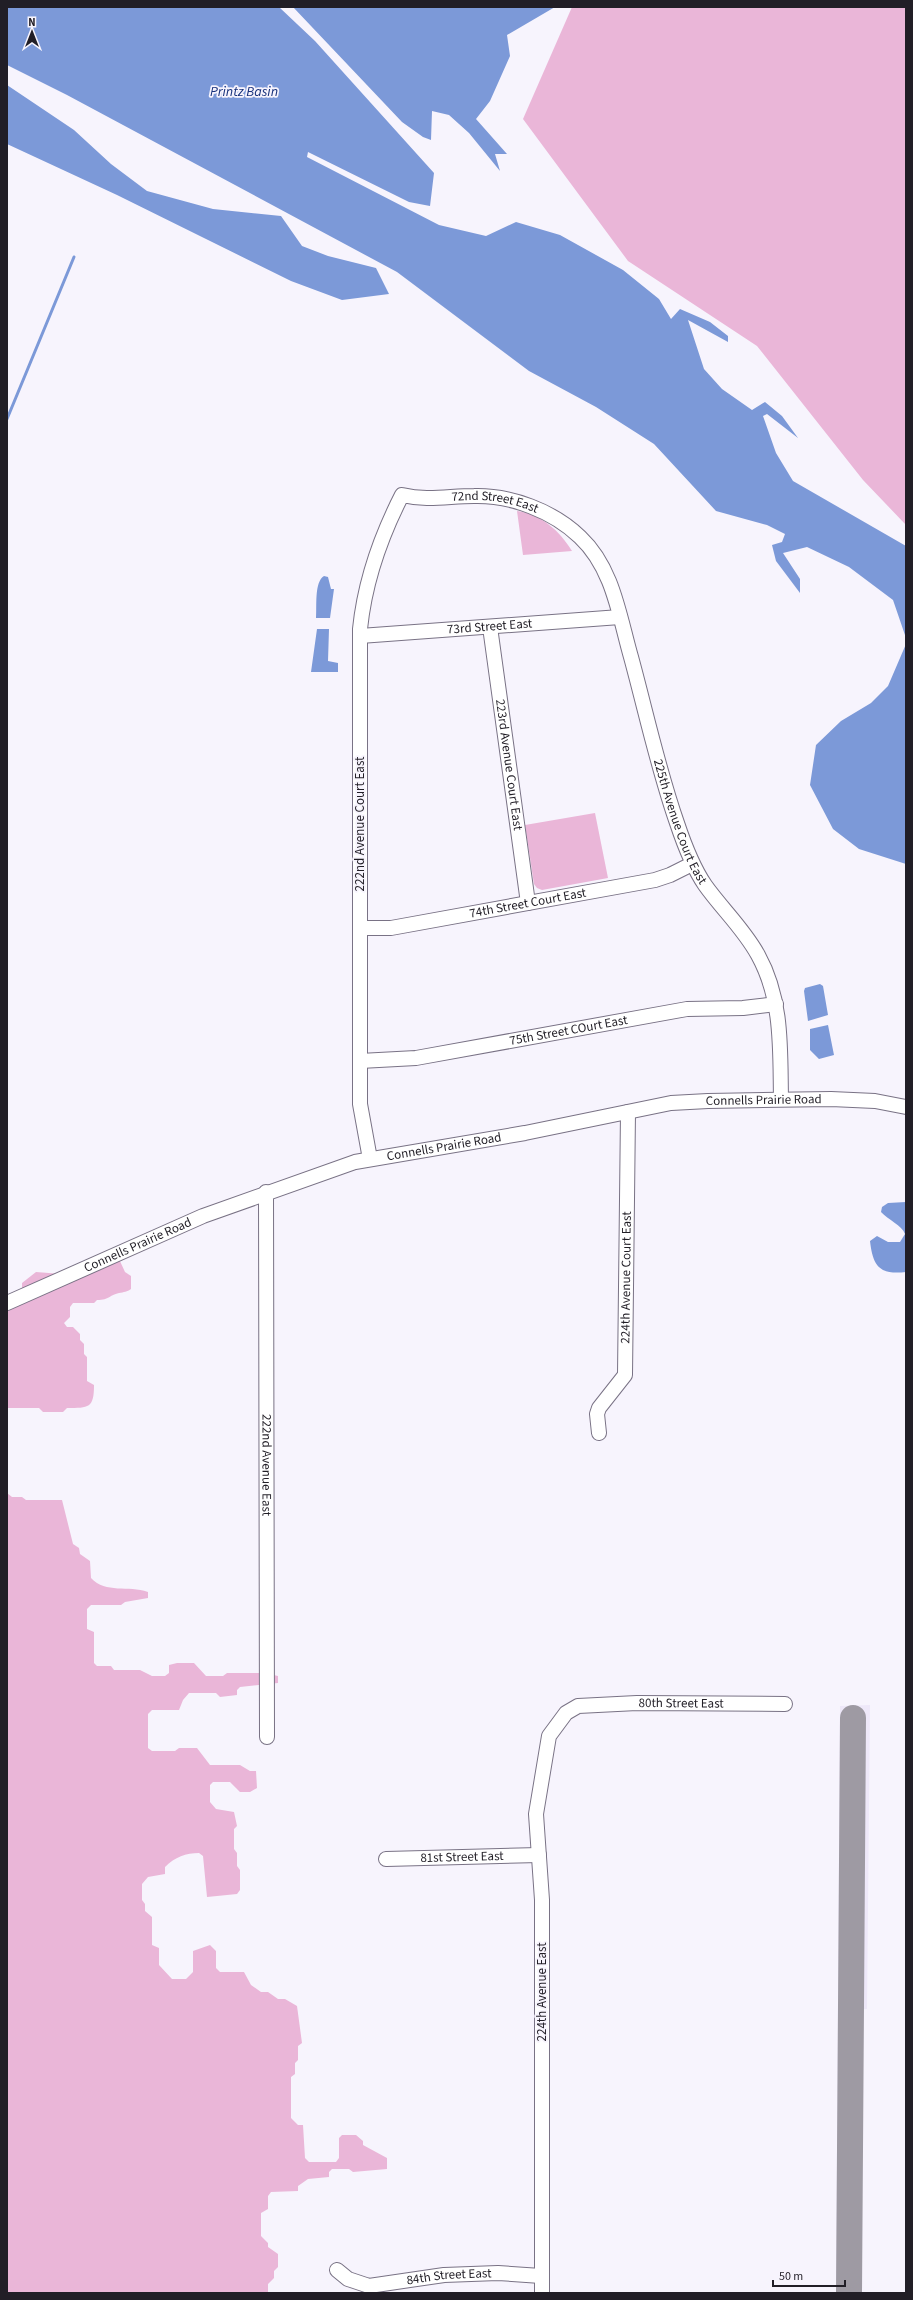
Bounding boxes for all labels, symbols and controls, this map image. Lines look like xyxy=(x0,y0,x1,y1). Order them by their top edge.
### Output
north arrow xyxy=(12,12,52,52)
text: N xyxy=(28,15,36,30)
water label: Printz Basin xyxy=(210,82,278,102)
street label: 72nd Street East xyxy=(451,487,542,518)
street label: 73rd Street East xyxy=(446,614,533,639)
street label: 223rd Avenue Court East xyxy=(491,698,527,832)
street label: 222nd Avenue Court East xyxy=(351,756,369,892)
street label: 225th Avenue Court East xyxy=(649,757,712,888)
street label: 74th Street Court East xyxy=(468,884,588,923)
street label: 75th Street COurt East xyxy=(508,1011,629,1050)
street label: Connells Prairie Road xyxy=(706,1090,822,1110)
street label: Connells Prairie Road xyxy=(385,1128,503,1165)
street label: 224th Avenue Court East xyxy=(616,1211,636,1344)
street label: Connells Prairie Road xyxy=(81,1213,194,1277)
street label: 222nd Avenue East xyxy=(257,1414,276,1517)
street label: 80th Street East xyxy=(638,1694,724,1713)
street label: 81st Street East xyxy=(420,1847,504,1867)
street label: 224th Avenue East xyxy=(533,1942,551,2042)
scale bar xyxy=(773,2262,845,2288)
street label: 84th Street East xyxy=(405,2264,492,2289)
text: 50 m xyxy=(779,2268,803,2285)

